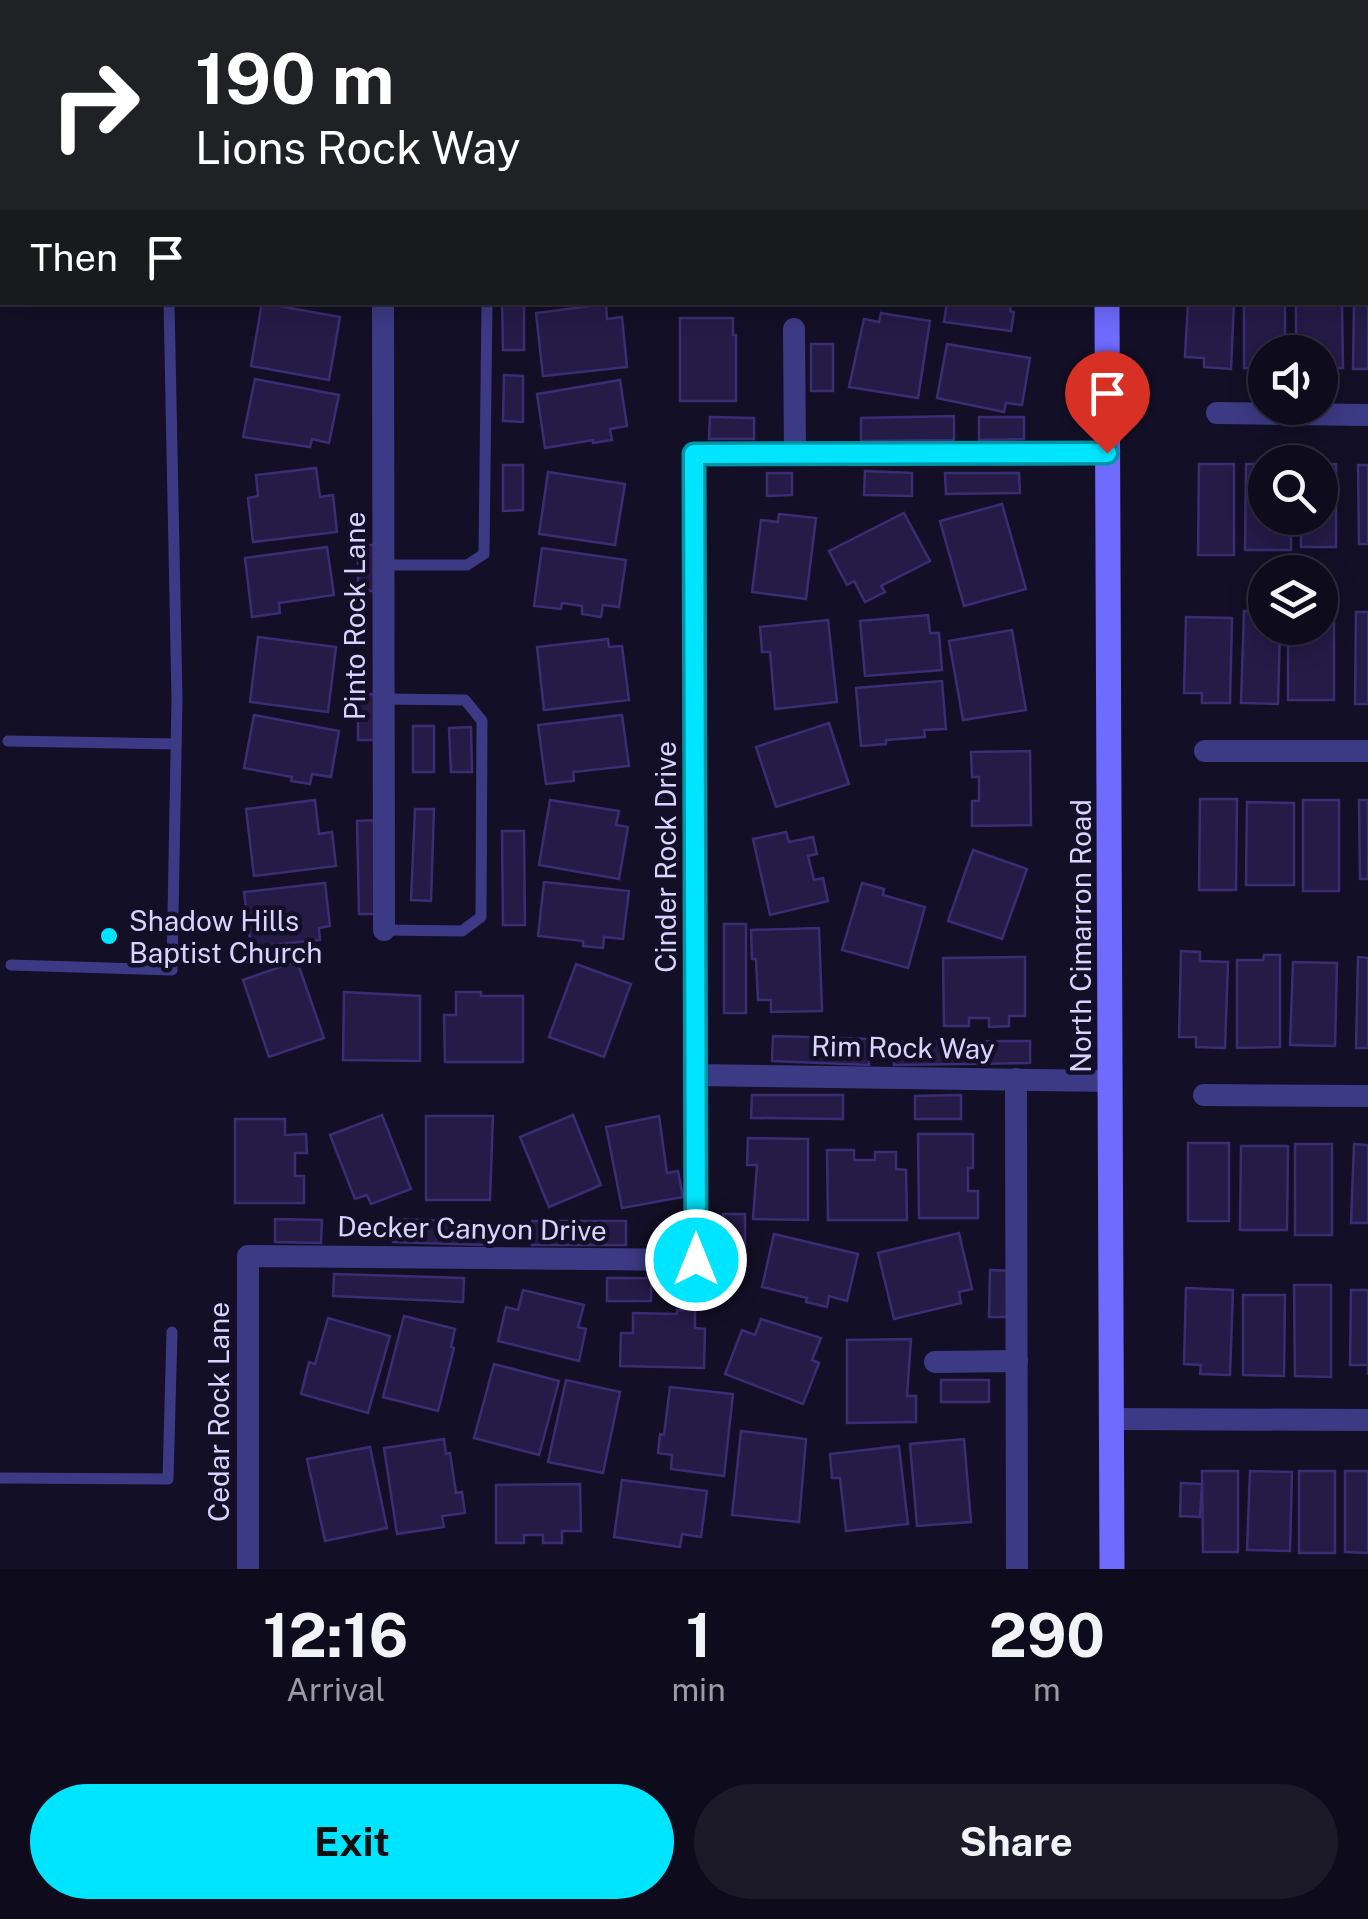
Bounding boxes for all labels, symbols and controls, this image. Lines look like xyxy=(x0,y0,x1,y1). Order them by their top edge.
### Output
text: 190 m xyxy=(195,37,394,120)
icon: right xyxy=(30,40,160,170)
text: Lions Rock Way xyxy=(195,121,520,174)
icon: arrive xyxy=(138,230,193,285)
text: Then xyxy=(30,235,118,280)
map controls xyxy=(1248,335,1338,645)
button: sound xyxy=(1248,335,1338,425)
pin xyxy=(1065,351,1150,454)
icon: arrive xyxy=(1080,366,1135,421)
button: search xyxy=(1248,445,1338,535)
street label: Pinto Rock Lane xyxy=(338,512,371,720)
button: layers xyxy=(1248,555,1338,645)
street label: Cinder Rock Drive xyxy=(649,741,682,973)
street label: North Cimarron Road xyxy=(1064,799,1097,1073)
place label: Shadow Hills Baptist Church xyxy=(129,904,322,969)
marker: Shadow Hills Baptist Church xyxy=(98,925,120,947)
street label: Rim Rock Way xyxy=(811,1029,995,1065)
position arrow xyxy=(644,1208,748,1312)
street label: Decker Canyon Drive xyxy=(337,1209,607,1247)
street label: Cedar Rock Lane xyxy=(202,1302,235,1522)
text: 12:16 xyxy=(263,1600,408,1671)
text: 1 xyxy=(686,1600,711,1671)
text: 290 xyxy=(989,1600,1105,1671)
text: Arrival xyxy=(286,1671,385,1708)
text: min xyxy=(671,1671,726,1708)
text: m xyxy=(1033,1671,1061,1708)
button: Exit xyxy=(30,1784,674,1899)
button: Share xyxy=(694,1784,1338,1899)

